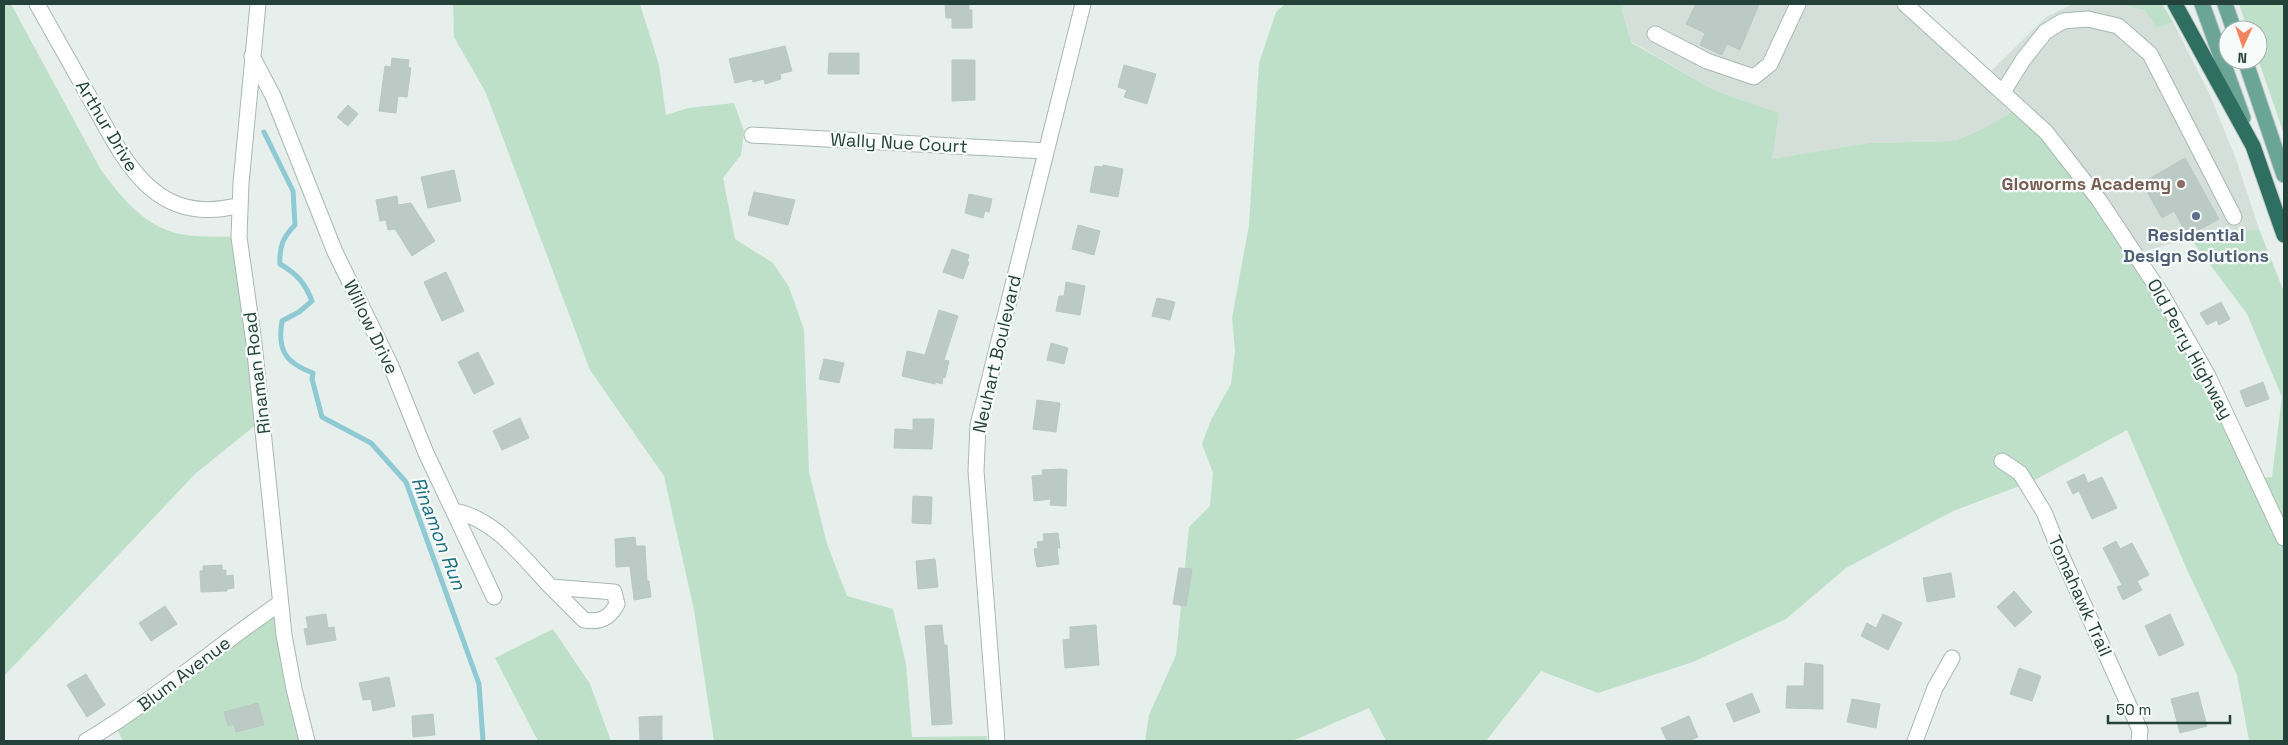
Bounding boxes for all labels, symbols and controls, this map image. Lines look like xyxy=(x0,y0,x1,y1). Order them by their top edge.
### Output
north arrow xyxy=(2218,20,2268,70)
text: N xyxy=(2237,49,2247,67)
street label: Arthur Drive xyxy=(71,76,144,176)
street label: Wally Nue Court xyxy=(830,127,968,158)
place label: Gloworms Academy xyxy=(2002,172,2171,195)
marker: Gloworms Academy xyxy=(2175,178,2187,190)
marker: Residential Design Solutions xyxy=(2190,210,2202,222)
place label: Residential Design Solutions xyxy=(2123,223,2269,267)
street label: Neuhart Boulevard xyxy=(967,273,1026,435)
street label: Old Perry Highway xyxy=(2142,274,2239,423)
street label: Willow Drive xyxy=(339,276,404,378)
street label: Rinaman Road xyxy=(238,311,275,435)
water label: Rinamon Run xyxy=(406,473,472,594)
street label: Tomahawk Trail xyxy=(2043,532,2117,660)
street label: Blum Avenue xyxy=(133,631,235,716)
scale bar xyxy=(2108,692,2230,724)
text: 50 m xyxy=(2116,700,2151,719)

